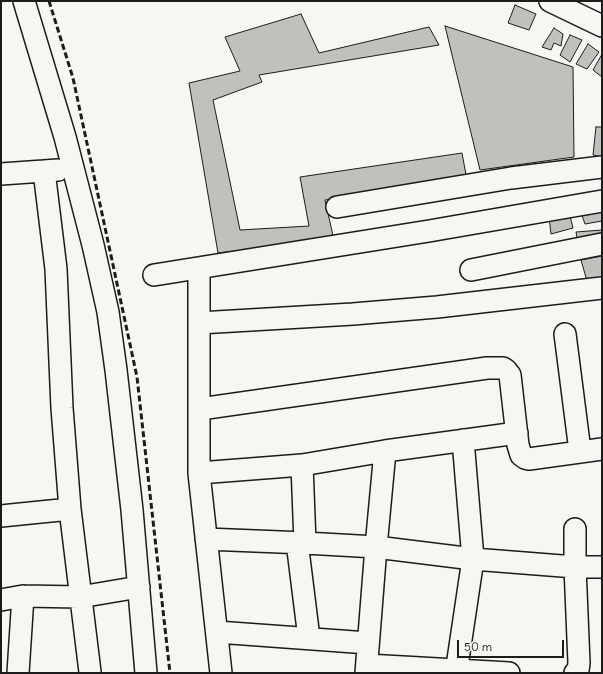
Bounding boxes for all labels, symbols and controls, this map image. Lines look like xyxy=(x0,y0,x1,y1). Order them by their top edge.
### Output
scale bar xyxy=(459,632,566,658)
text: 50 m xyxy=(464,639,492,654)

